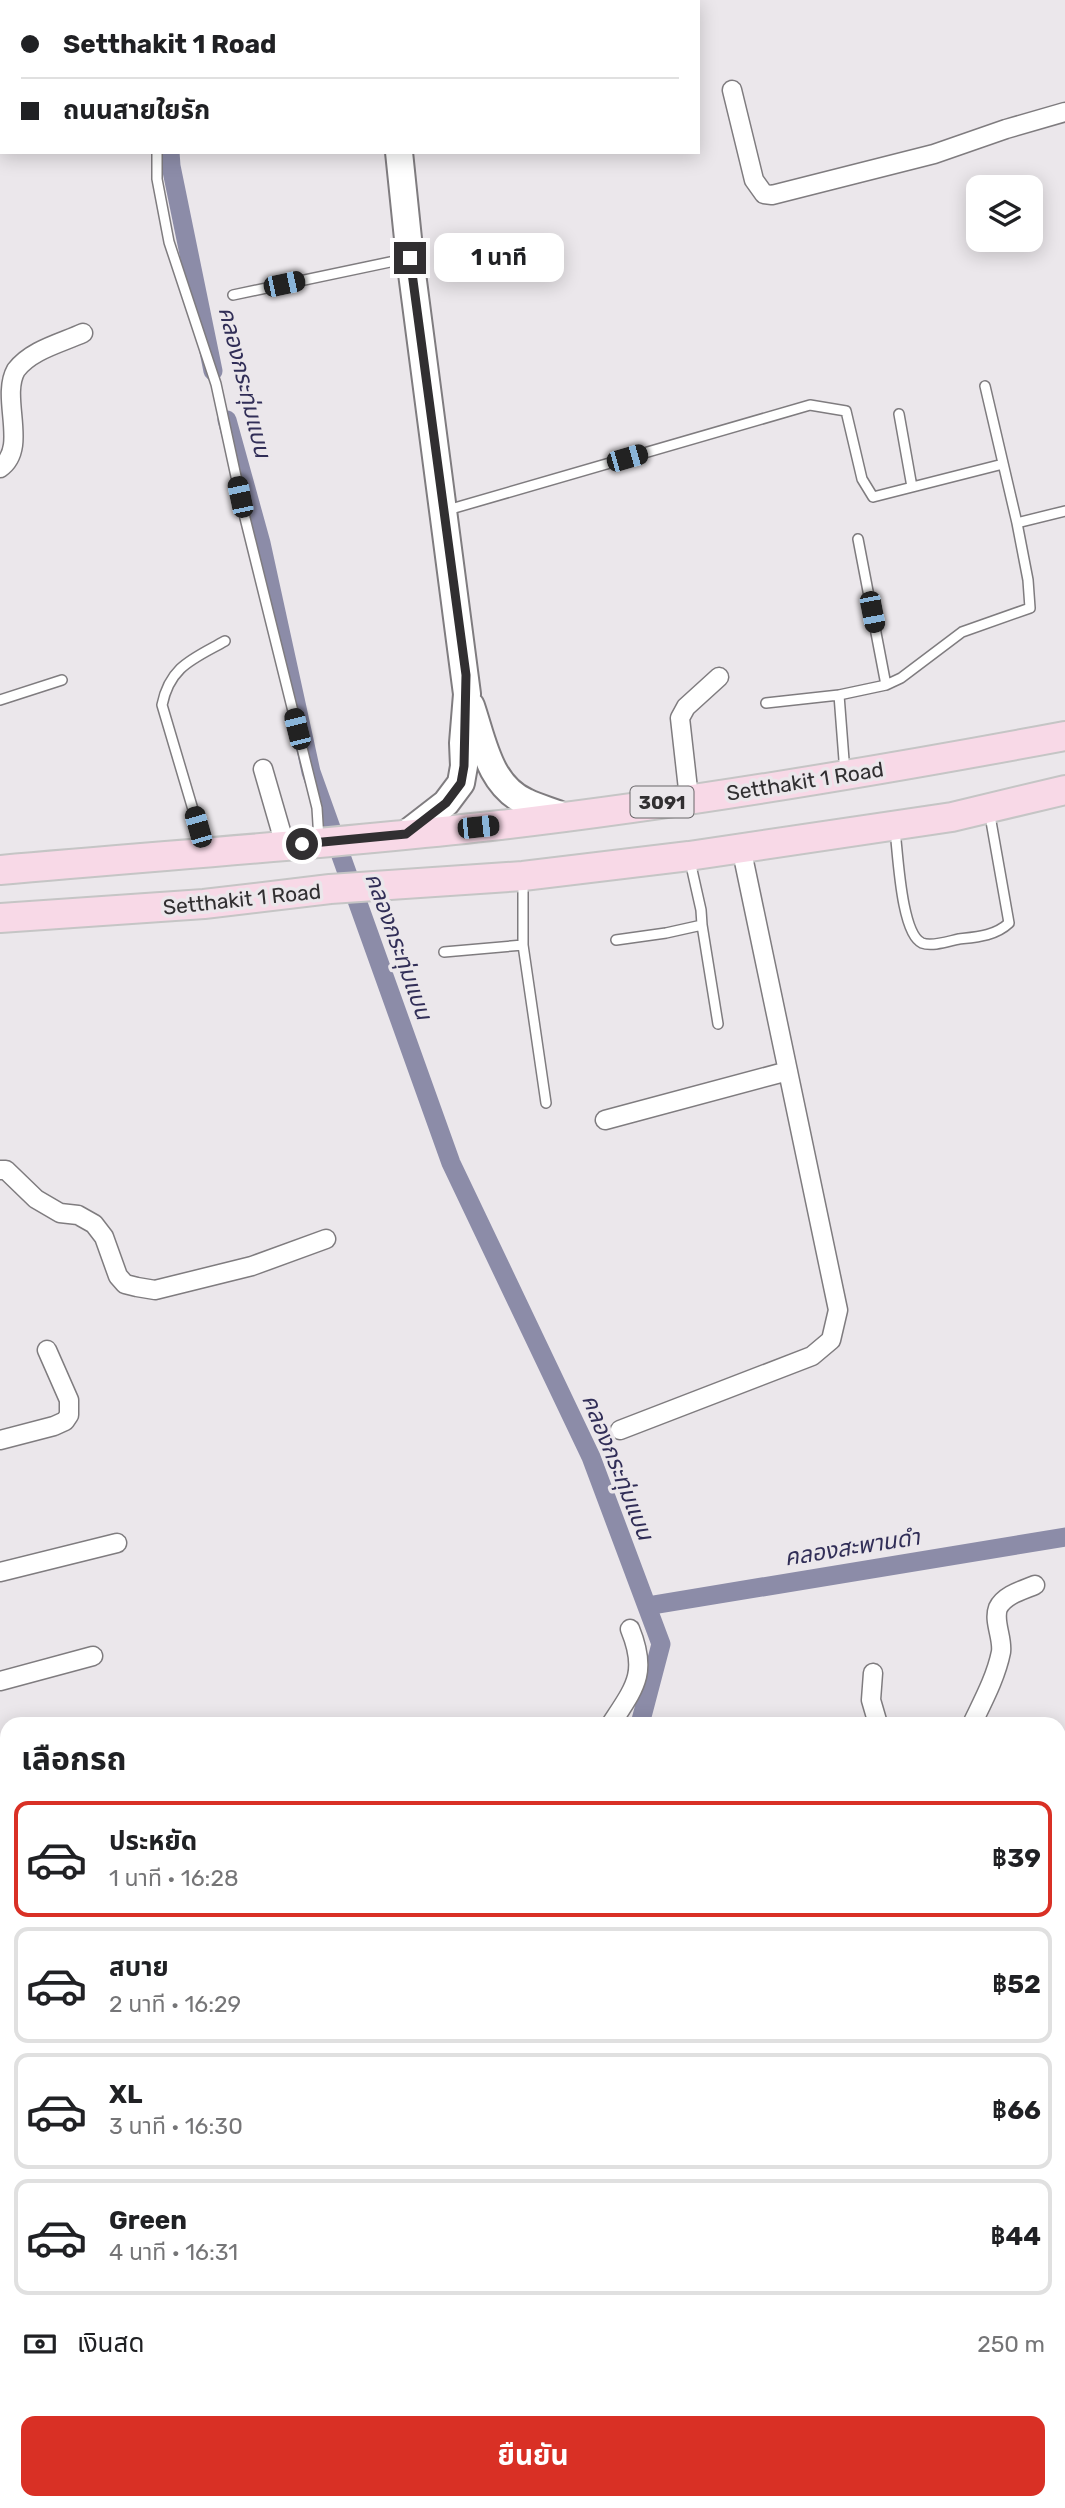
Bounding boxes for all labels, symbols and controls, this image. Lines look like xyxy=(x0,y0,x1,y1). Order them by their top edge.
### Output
text: Setthakit 1 Road xyxy=(63,29,276,60)
text: ถนนสายใยรัก xyxy=(63,95,210,126)
map controls xyxy=(966,175,1043,252)
button: layers xyxy=(966,175,1043,252)
callout: 1 นาที xyxy=(434,233,564,282)
route end xyxy=(394,242,426,274)
text: 1 นาที xyxy=(471,243,527,271)
car xyxy=(262,269,307,299)
water label: คลองกระทุ่มแบน xyxy=(213,304,278,462)
car xyxy=(604,442,651,474)
car xyxy=(226,474,255,520)
car xyxy=(858,589,887,635)
car xyxy=(282,706,313,752)
street label: Setthakit 1 Road xyxy=(725,756,885,806)
road number: 3091 xyxy=(630,786,694,818)
car xyxy=(183,804,214,850)
car xyxy=(457,814,500,840)
route start xyxy=(286,828,318,860)
water label: คลองกระทุ่มแบน xyxy=(359,869,439,1025)
street label: Setthakit 1 Road xyxy=(162,878,322,920)
water label: คลองกระทุ่มแบน xyxy=(576,1390,661,1546)
water label: คลองสะพานดำ xyxy=(782,1522,923,1572)
text: เลือกรถ xyxy=(21,1740,126,1778)
text: ประหยัด xyxy=(109,1826,197,1857)
icon: car xyxy=(25,1828,88,1891)
text: ฿39 xyxy=(992,1843,1041,1874)
text: 1 นาที · 16:28 xyxy=(109,1864,239,1892)
text: สบาย xyxy=(109,1952,169,1983)
icon: car xyxy=(25,1954,88,2017)
text: ฿52 xyxy=(992,1969,1041,2000)
text: 2 นาที · 16:29 xyxy=(109,1990,241,2018)
text: XL xyxy=(109,2079,142,2110)
icon: car xyxy=(25,2080,88,2143)
text: ฿66 xyxy=(992,2095,1041,2126)
text: 3 นาที · 16:30 xyxy=(109,2112,243,2140)
text: Green xyxy=(109,2205,187,2236)
icon: car xyxy=(25,2206,88,2269)
text: ฿44 xyxy=(990,2221,1041,2252)
text: 4 นาที · 16:31 xyxy=(109,2238,238,2266)
icon: cash xyxy=(21,2325,59,2363)
text: เงินสด xyxy=(77,2328,144,2359)
text: 250 m xyxy=(977,2330,1045,2358)
button: ยืนยัน xyxy=(21,2416,1045,2496)

